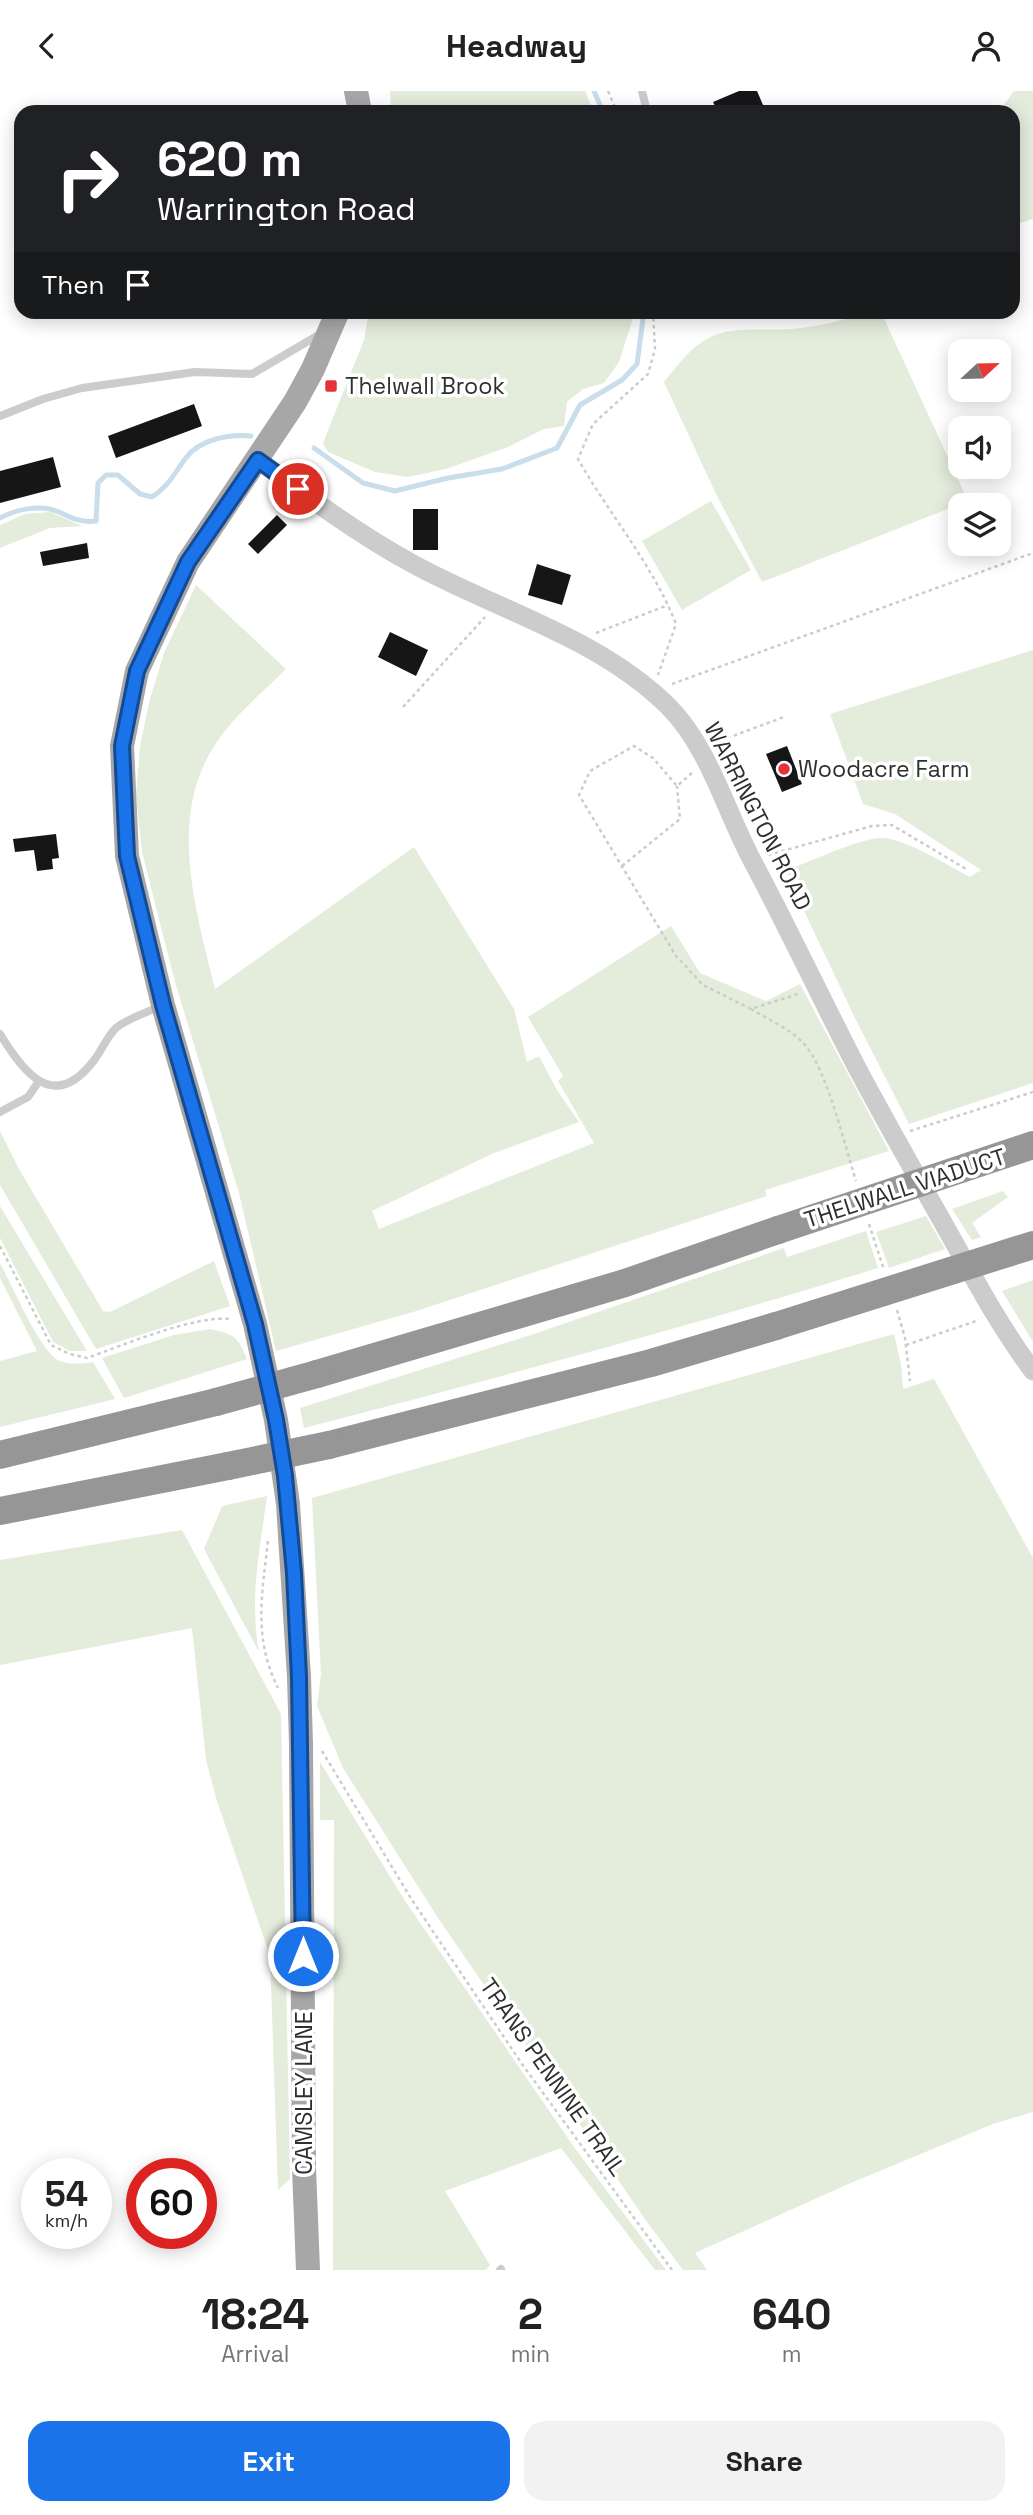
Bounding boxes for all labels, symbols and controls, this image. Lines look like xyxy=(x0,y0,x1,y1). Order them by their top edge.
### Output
text: Headway xyxy=(446,26,587,66)
icon: back xyxy=(28,27,66,65)
icon: person xyxy=(967,27,1005,65)
text: 620 m xyxy=(157,128,302,190)
icon: right xyxy=(42,133,133,224)
text: Warrington Road xyxy=(157,189,416,229)
icon: arrive xyxy=(119,266,157,304)
text: Then xyxy=(42,268,105,302)
north arrow xyxy=(948,339,1012,403)
map controls xyxy=(948,339,1011,556)
place label: Thelwall Brook xyxy=(345,371,505,401)
marker: Thelwall Brook xyxy=(323,378,339,394)
button: sound xyxy=(948,416,1011,479)
pin xyxy=(268,459,328,519)
icon: arrive xyxy=(279,470,317,508)
button: layers xyxy=(948,493,1011,556)
street label: WARRINGTON ROAD xyxy=(698,717,818,915)
place label: Woodacre Farm xyxy=(798,754,969,784)
marker: Woodacre Farm xyxy=(776,761,792,777)
street label: THELWALL VIADUCT xyxy=(800,1141,1010,1235)
position arrow xyxy=(266,1919,340,1993)
street label: TRANS PENNINE TRAIL xyxy=(473,1972,633,2182)
street label: CAMSLEY LANE xyxy=(289,2011,319,2175)
speed limit sign: 60 xyxy=(126,2158,217,2249)
text: 54 xyxy=(45,2172,88,2216)
text: km/h xyxy=(45,2209,88,2232)
text: 18:24 xyxy=(201,2288,309,2341)
text: 2 xyxy=(518,2288,543,2341)
text: 640 xyxy=(752,2288,832,2341)
text: Arrival xyxy=(221,2339,290,2369)
text: min xyxy=(511,2339,550,2369)
text: m xyxy=(782,2339,801,2369)
button: Exit xyxy=(28,2421,510,2501)
button: Share xyxy=(524,2421,1005,2501)

